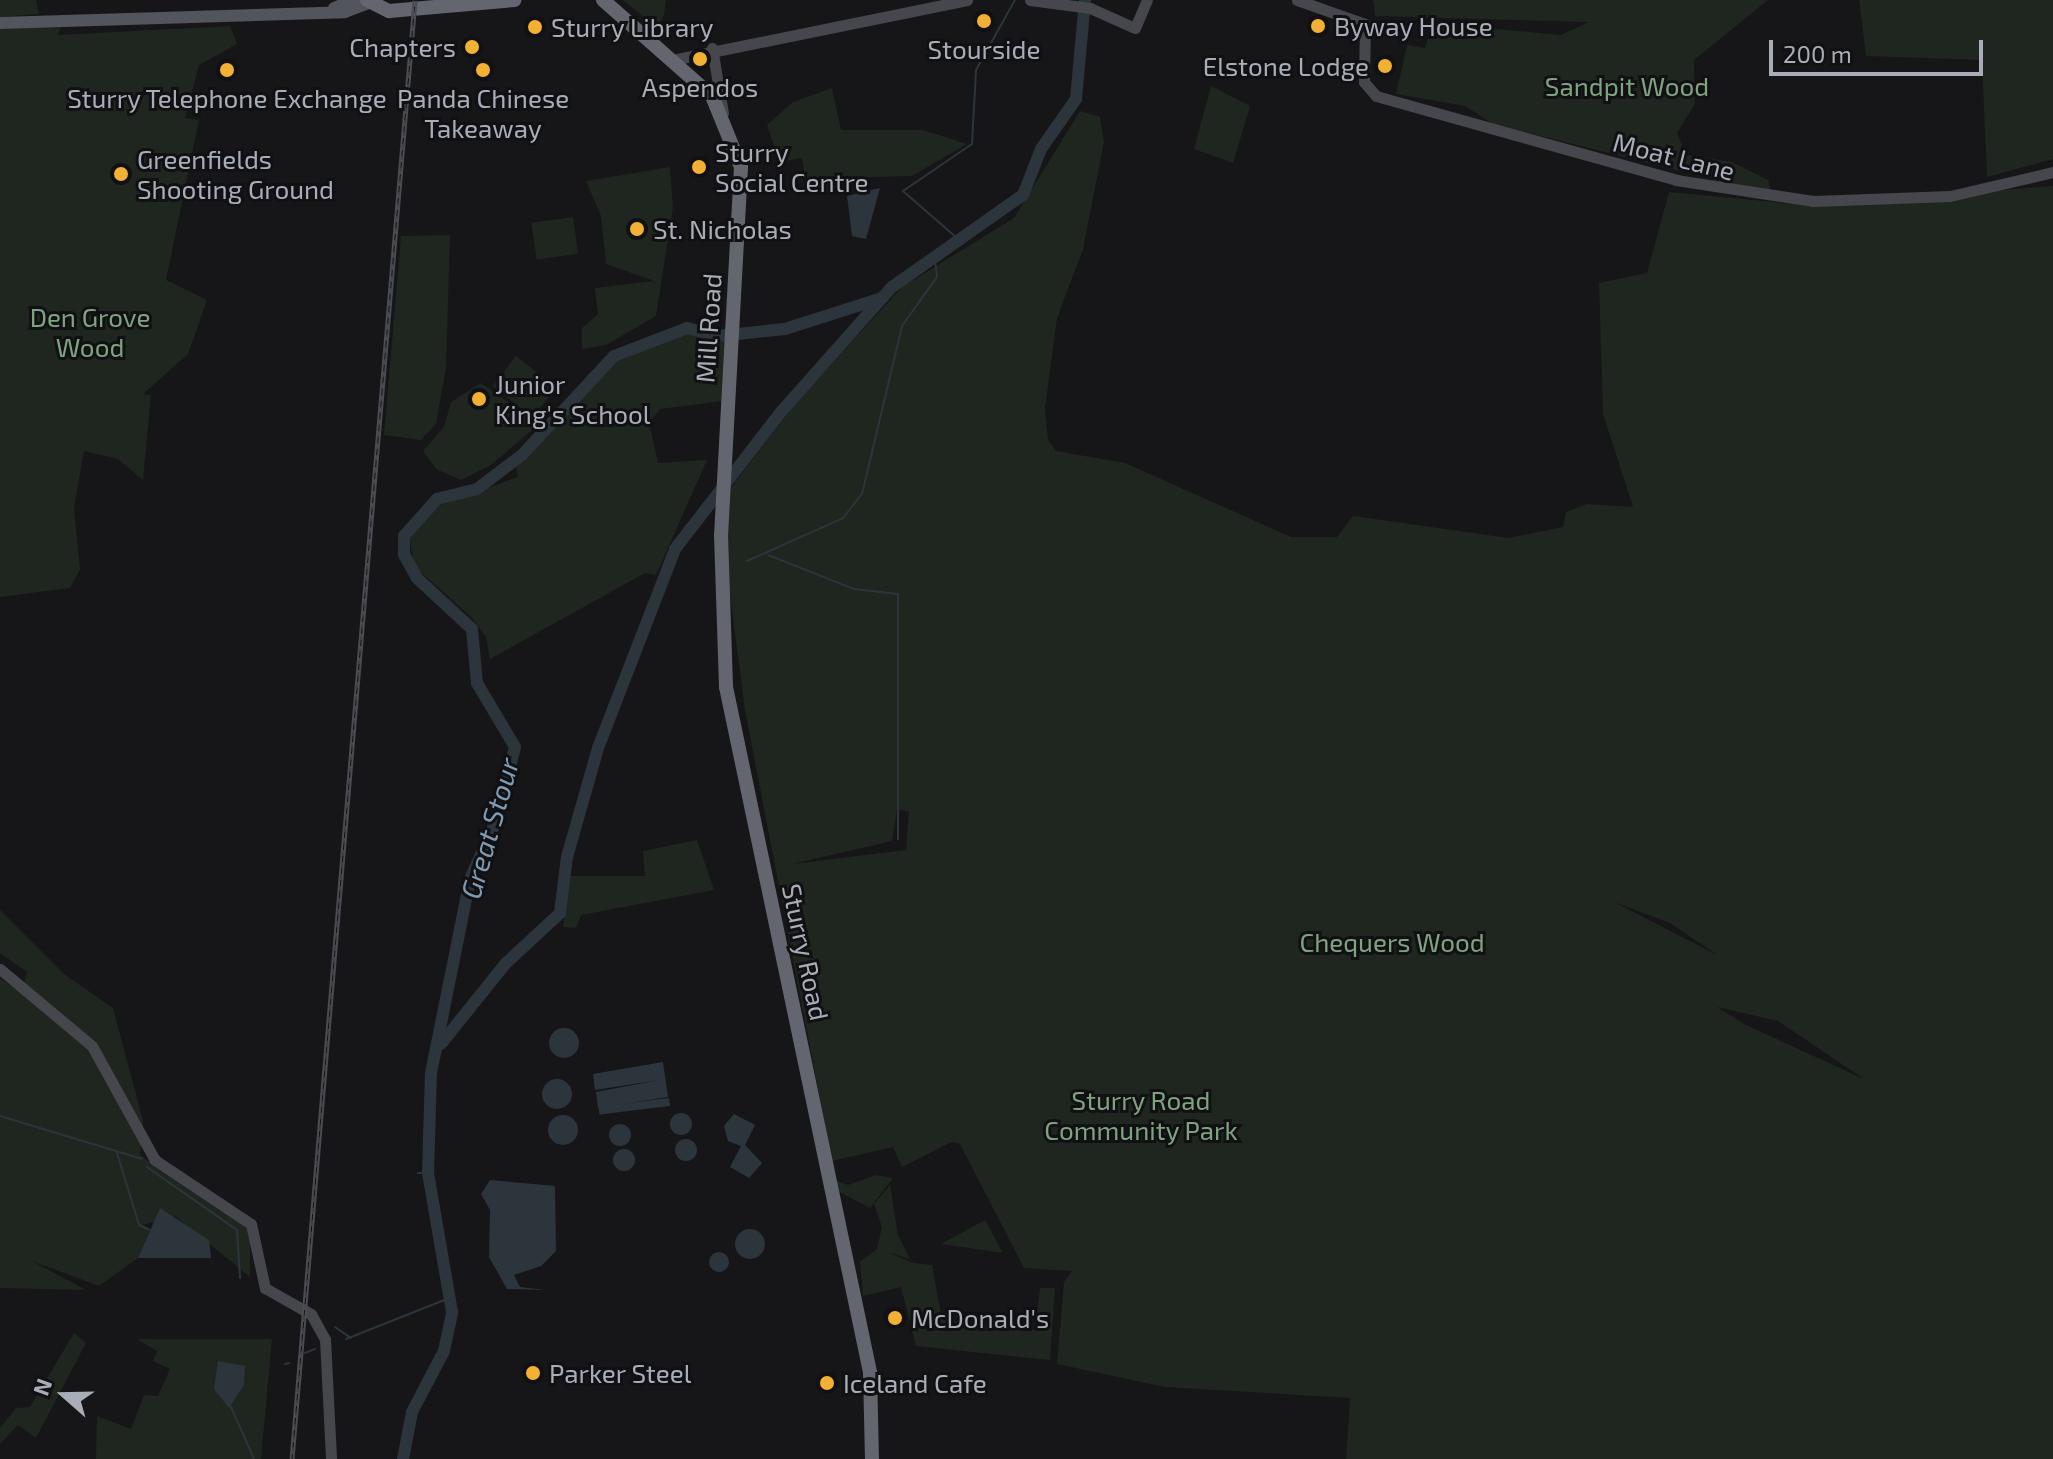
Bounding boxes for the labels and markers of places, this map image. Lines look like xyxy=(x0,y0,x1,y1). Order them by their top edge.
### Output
place label: Byway House xyxy=(1334,10,1493,42)
place label: Sturry Library xyxy=(551,11,714,43)
marker: Stourside xyxy=(975,12,993,30)
marker: Byway House xyxy=(1309,17,1327,35)
marker: Sturry Library xyxy=(526,18,544,36)
place label: Chapters xyxy=(349,31,456,63)
place label: Stourside xyxy=(928,33,1040,65)
marker: Chapters xyxy=(463,38,481,56)
marker: Aspendos xyxy=(691,50,709,68)
place label: Elstone Lodge xyxy=(1203,50,1369,82)
marker: Elstone Lodge xyxy=(1376,57,1394,75)
marker: Sturry Telephone Exchange xyxy=(218,61,236,79)
marker: Panda Chinese Takeaway xyxy=(474,61,492,79)
place label: Aspendos xyxy=(642,71,758,103)
place label: Sturry Telephone Exchange xyxy=(67,82,387,114)
place label: Panda Chinese Takeaway xyxy=(397,82,569,144)
place label: Sturry Social Centre xyxy=(715,136,869,198)
place label: Greenfields Shooting Ground xyxy=(137,143,334,204)
marker: Sturry Social Centre xyxy=(690,158,708,176)
marker: Greenfields Shooting Ground xyxy=(112,165,130,183)
place label: St. Nicholas xyxy=(653,213,792,245)
marker: St. Nicholas xyxy=(628,220,646,238)
place label: Junior King's School xyxy=(495,368,651,430)
marker: Junior King's School xyxy=(470,390,488,408)
place label: McDonald's xyxy=(911,1302,1049,1334)
marker: McDonald's xyxy=(886,1309,904,1327)
place label: Parker Steel xyxy=(549,1357,692,1389)
marker: Parker Steel xyxy=(524,1364,542,1382)
place label: Iceland Cafe xyxy=(843,1367,987,1399)
marker: Iceland Cafe xyxy=(818,1374,836,1392)

